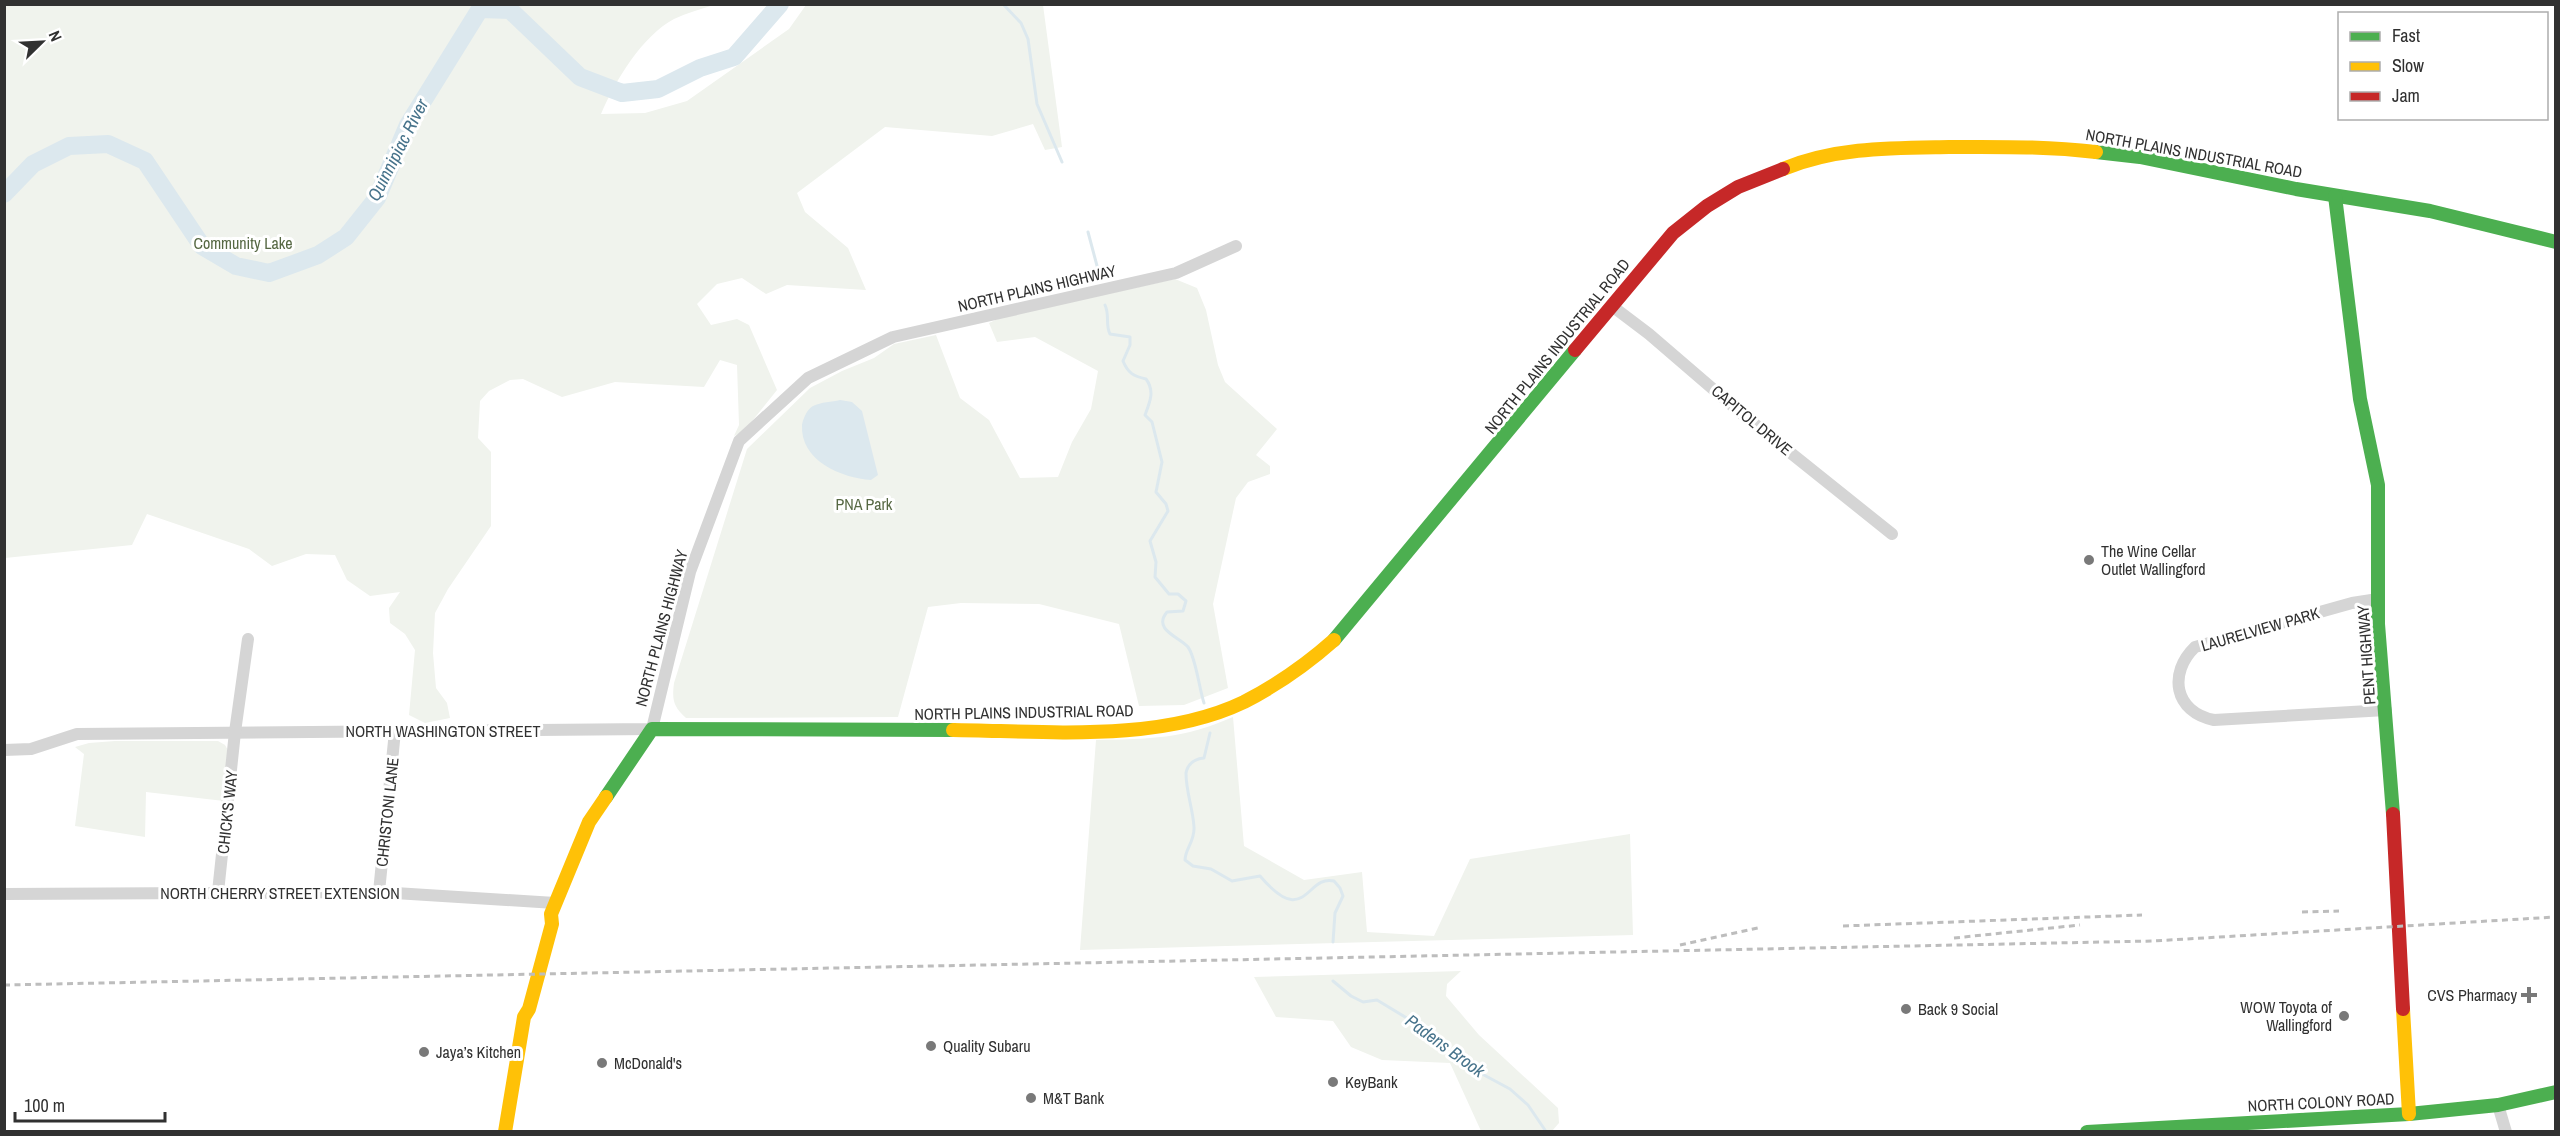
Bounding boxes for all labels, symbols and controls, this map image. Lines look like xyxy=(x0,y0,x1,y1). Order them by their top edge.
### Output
north arrow xyxy=(12,12,72,72)
legend xyxy=(2338,12,2548,120)
text: Fast xyxy=(2392,23,2420,48)
text: N xyxy=(44,27,68,45)
text: Slow xyxy=(2392,53,2424,78)
text: Jam xyxy=(2392,83,2420,108)
water label: Quinnipiac River xyxy=(361,93,435,205)
street label: NORTH PLAINS INDUSTRIAL ROAD xyxy=(2084,123,2304,183)
park label: Community Lake xyxy=(193,232,293,254)
street label: NORTH PLAINS INDUSTRIAL ROAD xyxy=(1479,254,1635,438)
street label: NORTH PLAINS HIGHWAY xyxy=(956,259,1118,317)
street label: CAPITOL DRIVE xyxy=(1707,380,1797,460)
park label: PNA Park xyxy=(836,493,893,515)
place label: The Wine Cellar Outlet Wallingford xyxy=(2101,540,2206,580)
street label: NORTH PLAINS HIGHWAY xyxy=(629,547,693,709)
marker: The Wine Cellar Outlet Wallingford xyxy=(2082,553,2096,567)
street label: LAURELVIEW PARK xyxy=(2198,602,2322,656)
street label: PENT HIGHWAY xyxy=(2352,604,2380,705)
street label: NORTH PLAINS INDUSTRIAL ROAD xyxy=(914,699,1134,725)
street label: NORTH WASHINGTON STREET xyxy=(345,720,541,742)
street label: CHRISTONI LANE xyxy=(370,756,404,868)
street label: CHICK'S WAY xyxy=(212,769,242,855)
street label: NORTH CHERRY STREET EXTENSION xyxy=(160,882,400,904)
place label: CVS Pharmacy xyxy=(2427,984,2517,1006)
marker: CVS Pharmacy xyxy=(2522,988,2536,1002)
place label: WOW Toyota of Wallingford xyxy=(2240,996,2332,1036)
place label: Back 9 Social xyxy=(1918,998,1998,1020)
marker: Back 9 Social xyxy=(1899,1002,1913,1016)
water label: Padens Brook xyxy=(1400,1008,1491,1083)
marker: WOW Toyota of Wallingford xyxy=(2337,1009,2351,1023)
place label: Quality Subaru xyxy=(943,1035,1031,1057)
marker: Quality Subaru xyxy=(924,1039,938,1053)
place label: Jaya’s Kitchen xyxy=(436,1041,521,1063)
marker: Jaya’s Kitchen xyxy=(417,1045,431,1059)
place label: McDonald's xyxy=(614,1052,682,1074)
marker: McDonald's xyxy=(595,1056,609,1070)
place label: KeyBank xyxy=(1345,1071,1398,1093)
marker: KeyBank xyxy=(1326,1075,1340,1089)
scale bar xyxy=(15,1085,165,1123)
place label: M&T Bank xyxy=(1043,1087,1104,1109)
street label: NORTH COLONY ROAD xyxy=(2247,1087,2395,1117)
marker: M&T Bank xyxy=(1024,1091,1038,1105)
text: 100 m xyxy=(24,1093,65,1118)

